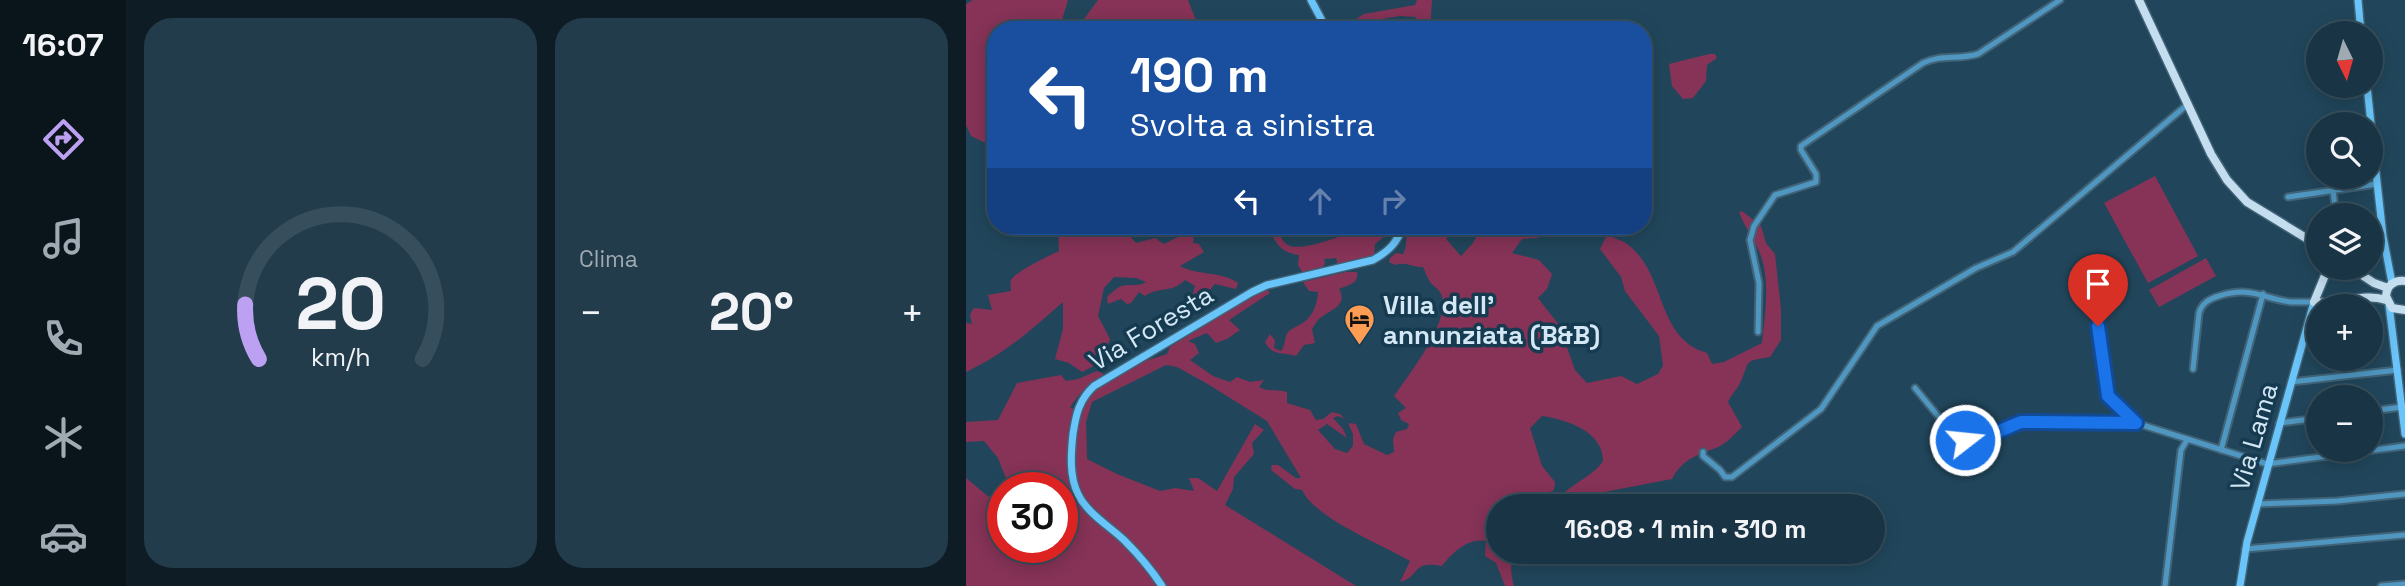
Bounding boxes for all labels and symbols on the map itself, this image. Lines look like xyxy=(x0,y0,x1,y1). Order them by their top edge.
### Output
north arrow xyxy=(2306,21,2384,98)
pin xyxy=(2068,254,2128,326)
street label: Via Foresta xyxy=(1083,278,1219,378)
place label: Villa dell' annunziata (B&B) xyxy=(1383,288,1600,352)
hotel icon: Villa dell' annunziata (B&B) xyxy=(1343,303,1377,347)
street label: Via Lama xyxy=(2222,379,2286,495)
position arrow xyxy=(1928,403,2002,477)
speed limit sign: 30 xyxy=(987,472,1078,563)

